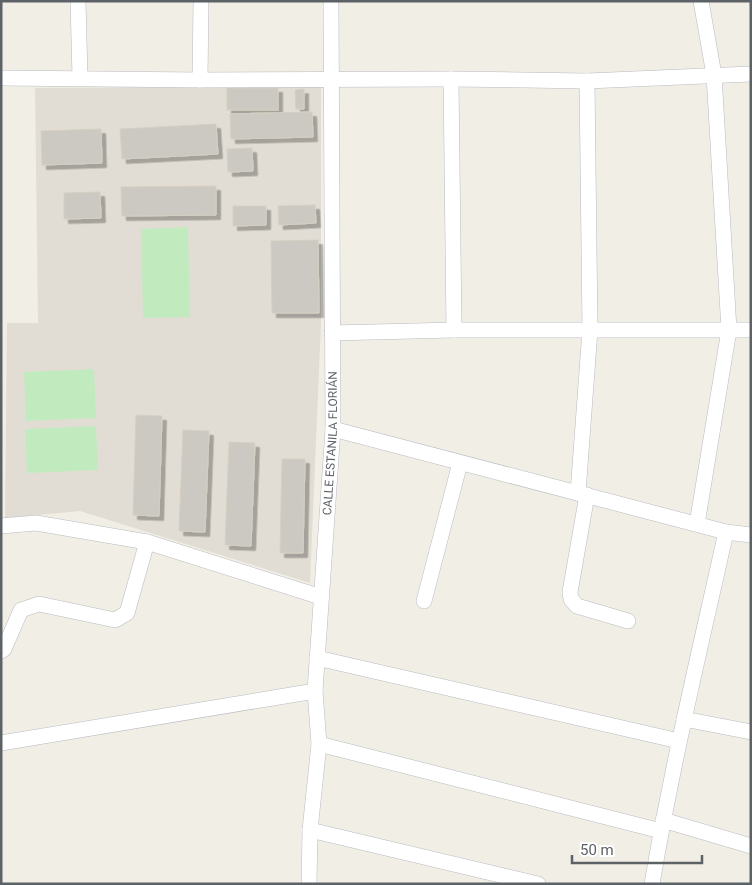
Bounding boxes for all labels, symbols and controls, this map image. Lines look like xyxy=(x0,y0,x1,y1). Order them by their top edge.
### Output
street label: CALLE ESTANILA FLORIÁN xyxy=(320,371,340,516)
scale bar xyxy=(572,832,702,864)
text: 50 m xyxy=(580,841,614,859)

